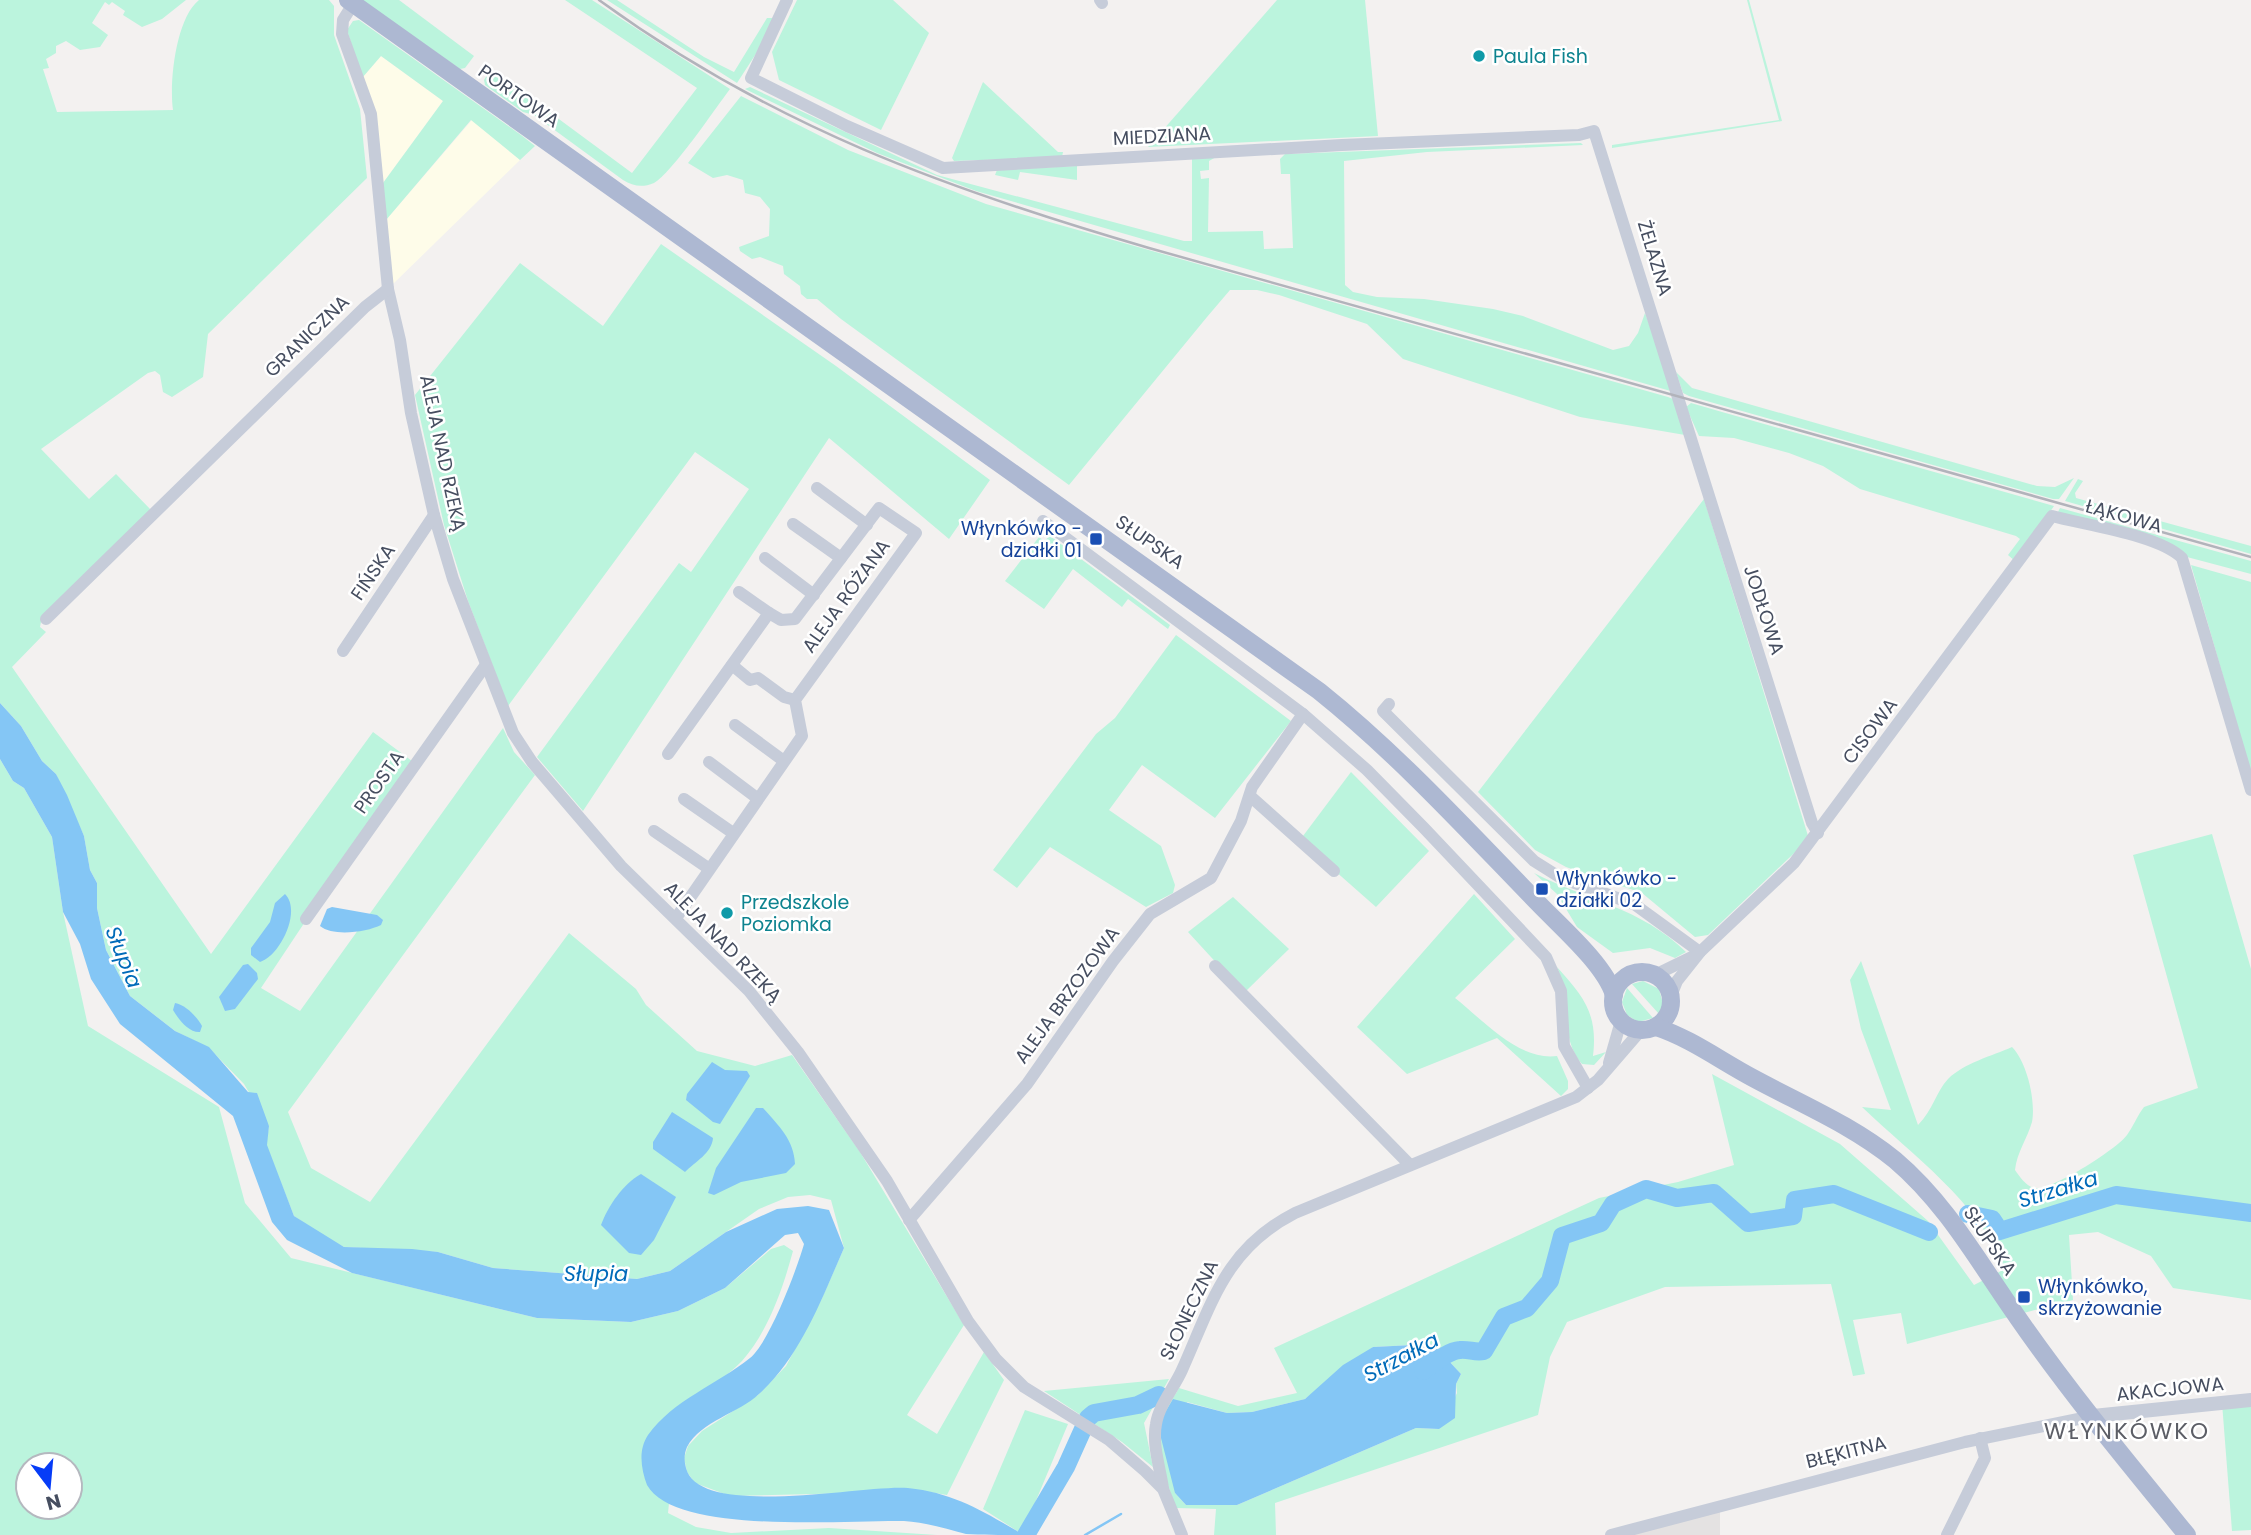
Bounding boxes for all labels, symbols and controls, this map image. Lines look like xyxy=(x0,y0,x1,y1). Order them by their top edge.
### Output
place label: Paula Fish xyxy=(1493,43,1588,70)
marker: Paula Fish xyxy=(1471,48,1487,64)
street label: PORTOWA xyxy=(473,58,565,134)
street label: MIEDZIANA xyxy=(1112,120,1212,152)
street label: ŻELAZNA xyxy=(1631,217,1679,299)
street label: GRANICZNA xyxy=(259,289,355,383)
street label: ALEJA NAD RZEKĄ xyxy=(413,372,473,534)
street label: ŁĄKOWA xyxy=(2082,492,2166,540)
street label: SŁUPSKA xyxy=(1110,508,1190,576)
place label: Włynkówko - działki 01 xyxy=(961,515,1082,564)
marker: Włynkówko - działki 01 xyxy=(1088,531,1104,547)
street label: ALEJA RÓŻANA xyxy=(796,534,897,658)
street label: FIŃSKA xyxy=(344,538,402,606)
street label: JODŁOWA xyxy=(1737,562,1791,659)
street label: CISOWA xyxy=(1836,692,1904,770)
street label: PROSTA xyxy=(347,745,411,819)
place label: Włynkówko - działki 02 xyxy=(1556,865,1677,914)
street label: ALEJA NAD RZEKĄ xyxy=(658,875,788,1009)
marker: Włynkówko - działki 02 xyxy=(1534,881,1550,897)
place label: Przedszkole Poziomka xyxy=(741,889,849,938)
marker: Przedszkole Poziomka xyxy=(719,905,735,921)
street label: ALEJA BRZOZOWA xyxy=(1008,921,1126,1069)
water label: Słupia xyxy=(98,922,150,992)
water label: Strzałka xyxy=(2015,1163,2101,1215)
street label: SŁUPSKA xyxy=(1957,1201,2023,1281)
street label: SŁONECZNA xyxy=(1153,1255,1225,1365)
water label: Słupia xyxy=(564,1259,628,1288)
place label: Włynkówko, skrzyżowanie xyxy=(2038,1273,2162,1322)
marker: Włynkówko, skrzyżowanie xyxy=(2016,1289,2032,1305)
water label: Strzałka xyxy=(1358,1325,1444,1389)
street label: AKACJOWA xyxy=(2115,1370,2225,1408)
district label: WŁYNKÓWKO xyxy=(2044,1415,2210,1447)
street label: BŁĘKITNA xyxy=(1803,1429,1889,1475)
north arrow xyxy=(14,1451,84,1521)
text: N xyxy=(43,1487,64,1517)

